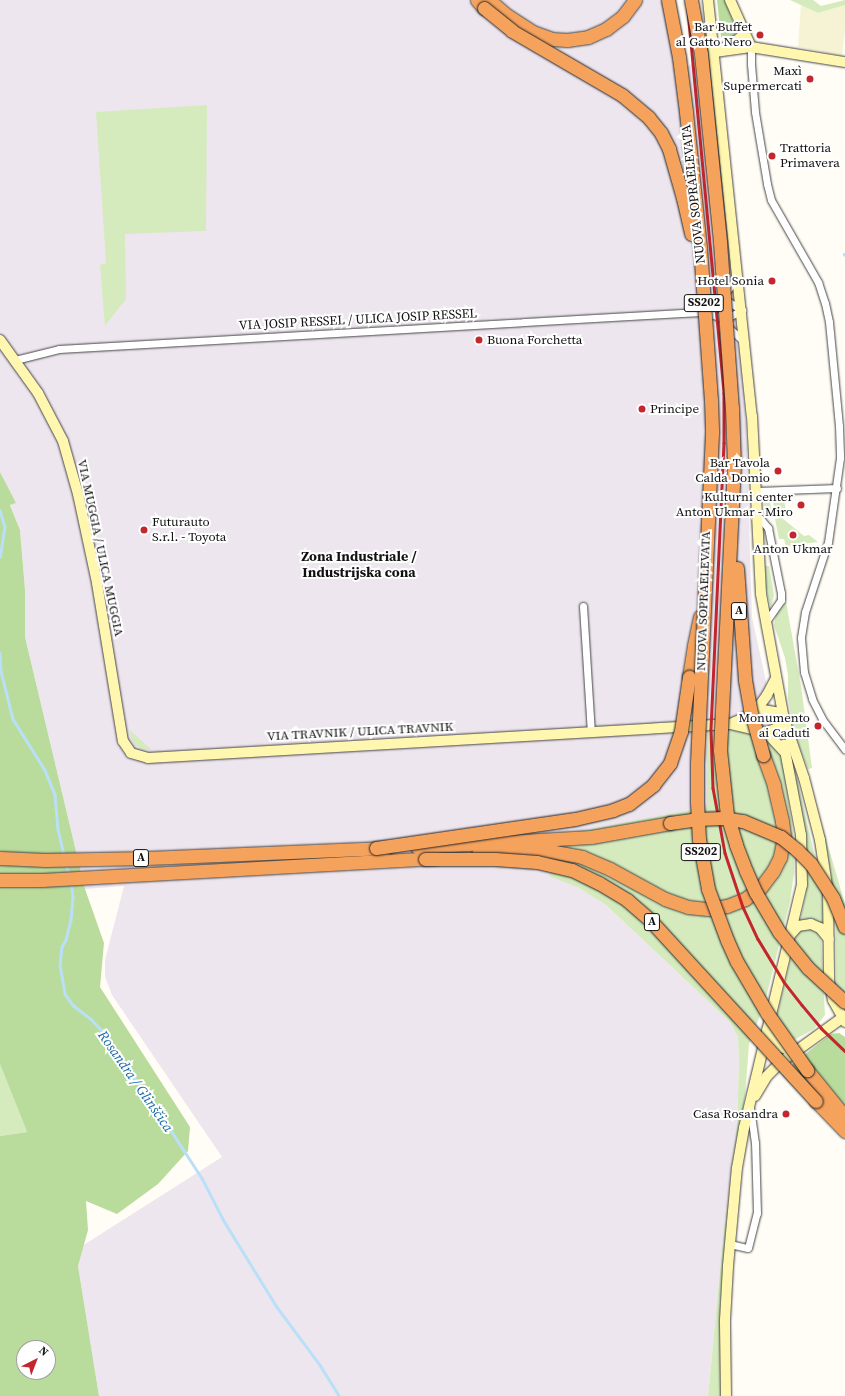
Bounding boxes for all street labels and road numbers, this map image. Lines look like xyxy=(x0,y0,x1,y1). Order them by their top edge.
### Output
street label: NUOVA SOPRAELEVATA xyxy=(679,124,709,264)
road number: SS202 xyxy=(683,293,725,313)
street label: VIA JOSIP RESSEL / ULICA JOSIP RESSEL xyxy=(239,306,477,334)
street label: VIA MUGGIA / ULICA MUGGIA xyxy=(74,458,126,638)
street label: NUOVA SOPRAELEVATA xyxy=(694,531,714,671)
road number: A xyxy=(730,601,748,621)
street label: VIA TRAVNIK / ULICA TRAVNIK xyxy=(266,719,454,745)
road number: SS202 xyxy=(680,842,722,862)
road number: A xyxy=(132,848,150,868)
road number: A xyxy=(643,912,661,932)

